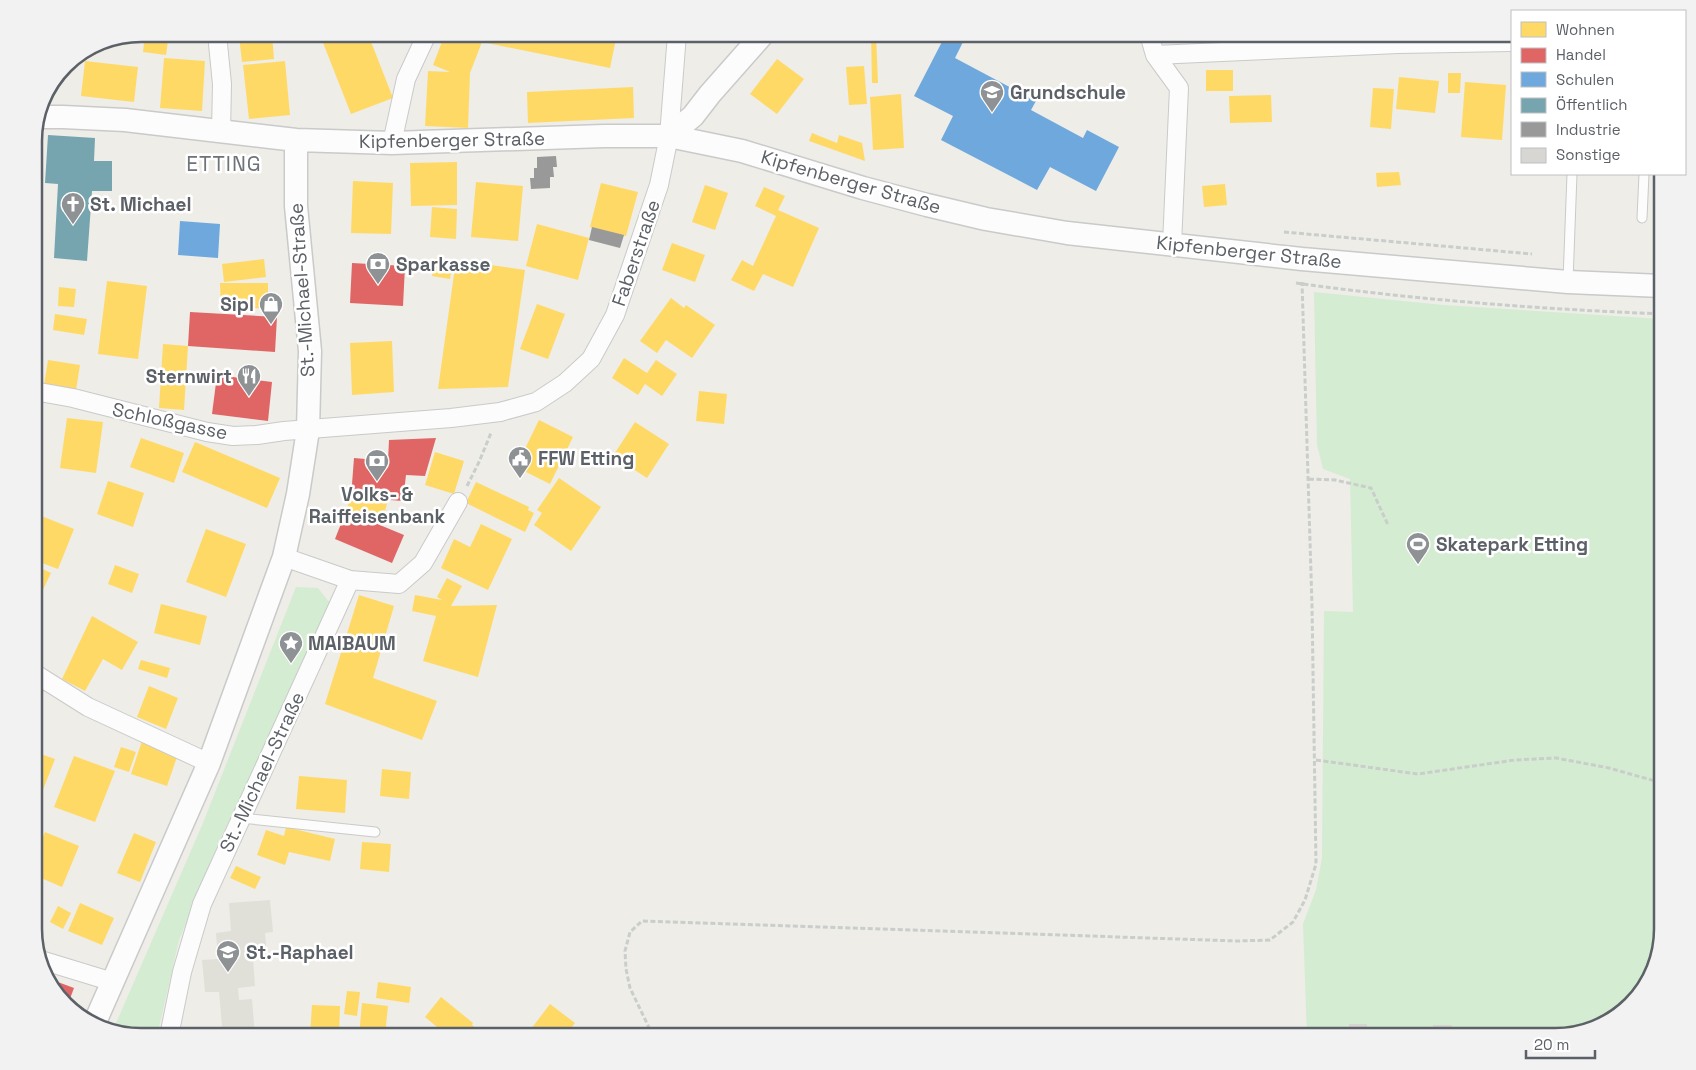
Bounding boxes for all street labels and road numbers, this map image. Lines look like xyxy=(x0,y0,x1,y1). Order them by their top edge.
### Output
street label: Kipfenberger Straße xyxy=(359,126,545,154)
street label: Kipfenberger Straße xyxy=(758,144,944,220)
street label: Faberstraße xyxy=(606,196,666,310)
street label: St.-Michael-Straße xyxy=(283,202,321,378)
street label: Kipfenberger Straße xyxy=(1155,230,1343,274)
street label: Schloßgasse xyxy=(110,397,230,445)
street label: St.-Michael-Straße xyxy=(214,688,310,856)

